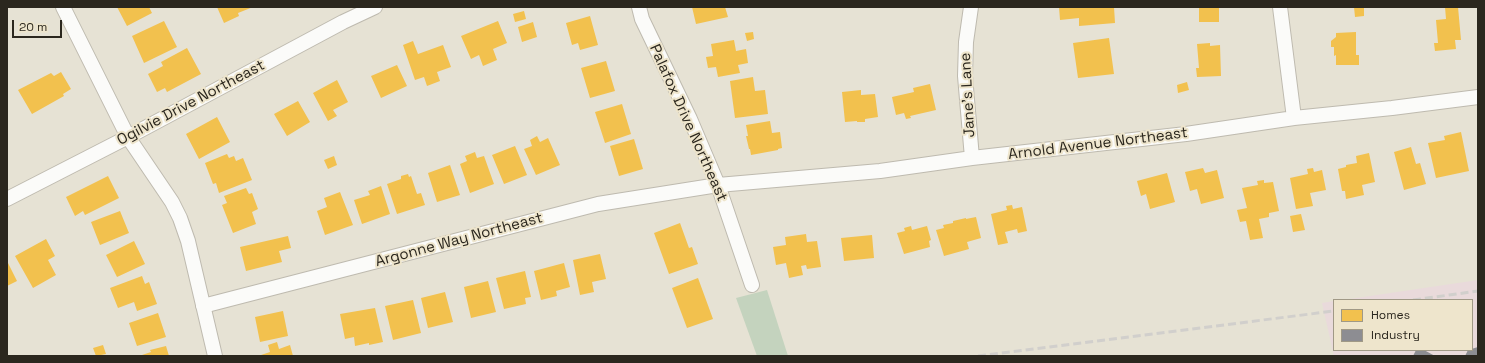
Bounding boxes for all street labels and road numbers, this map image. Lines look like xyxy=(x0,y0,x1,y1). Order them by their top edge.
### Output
street label: Palafox Drive Northeast xyxy=(645,42,731,204)
street label: Jane's Lane xyxy=(957,52,979,138)
street label: Ogilvie Drive Northeast xyxy=(114,56,268,150)
street label: Arnold Avenue Northeast xyxy=(1007,124,1189,164)
street label: Argonne Way Northeast xyxy=(373,209,545,271)

